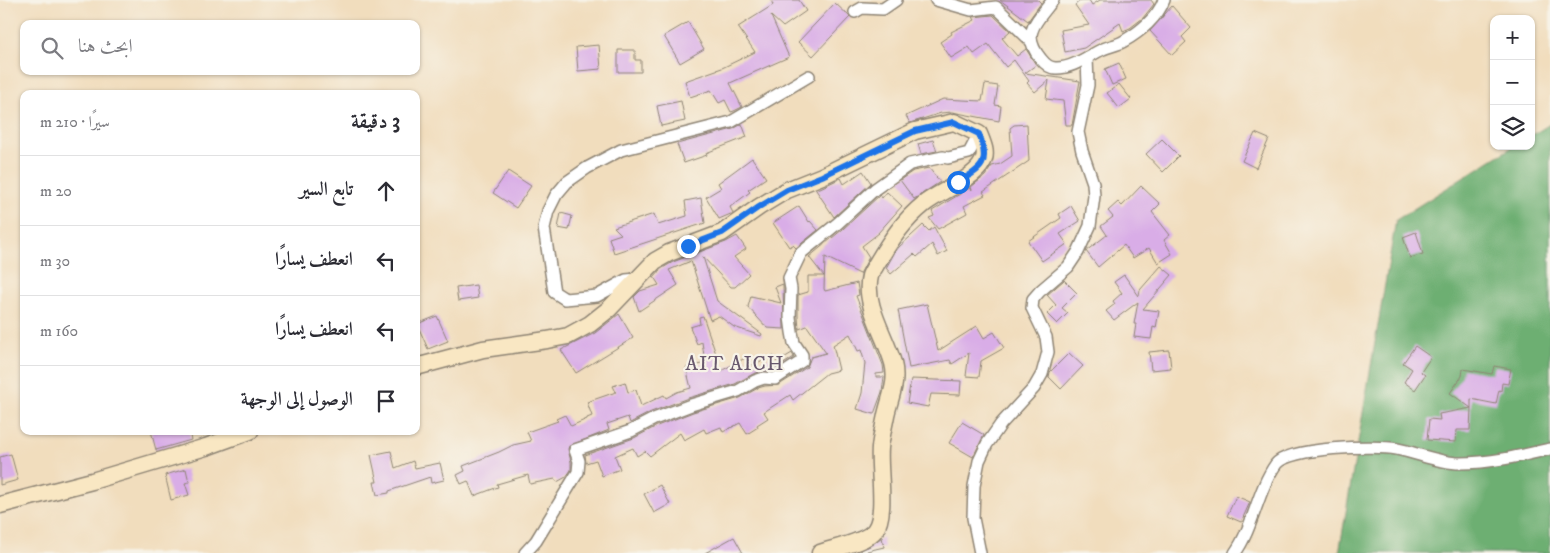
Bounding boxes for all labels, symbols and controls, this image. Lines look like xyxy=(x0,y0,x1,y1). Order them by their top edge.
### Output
map controls xyxy=(1490,15,1535,150)
button: + xyxy=(1490,15,1535,60)
search box xyxy=(20,20,420,75)
icon: search xyxy=(38,34,66,62)
text: ابحث هنا xyxy=(78,35,133,58)
button: − xyxy=(1490,60,1535,105)
button: layers xyxy=(1490,105,1535,150)
text: 3 دقيقة xyxy=(351,109,400,135)
text: سيرًا · 210 m xyxy=(40,112,110,132)
route start xyxy=(947,171,970,194)
icon: ahead xyxy=(372,177,400,205)
text: تابع السير xyxy=(299,178,353,201)
text: 20 m xyxy=(40,181,72,201)
route end xyxy=(677,235,700,258)
icon: left xyxy=(372,247,400,275)
text: انعطف يسارًا xyxy=(275,248,353,271)
text: 30 m xyxy=(40,251,70,271)
icon: left xyxy=(372,317,400,345)
text: انعطف يسارًا xyxy=(275,318,353,341)
text: 160 m xyxy=(40,321,78,341)
district label: AIT AICH xyxy=(685,352,785,377)
icon: arrive xyxy=(372,387,400,415)
text: الوصول إلى الوجهة xyxy=(241,388,353,411)

